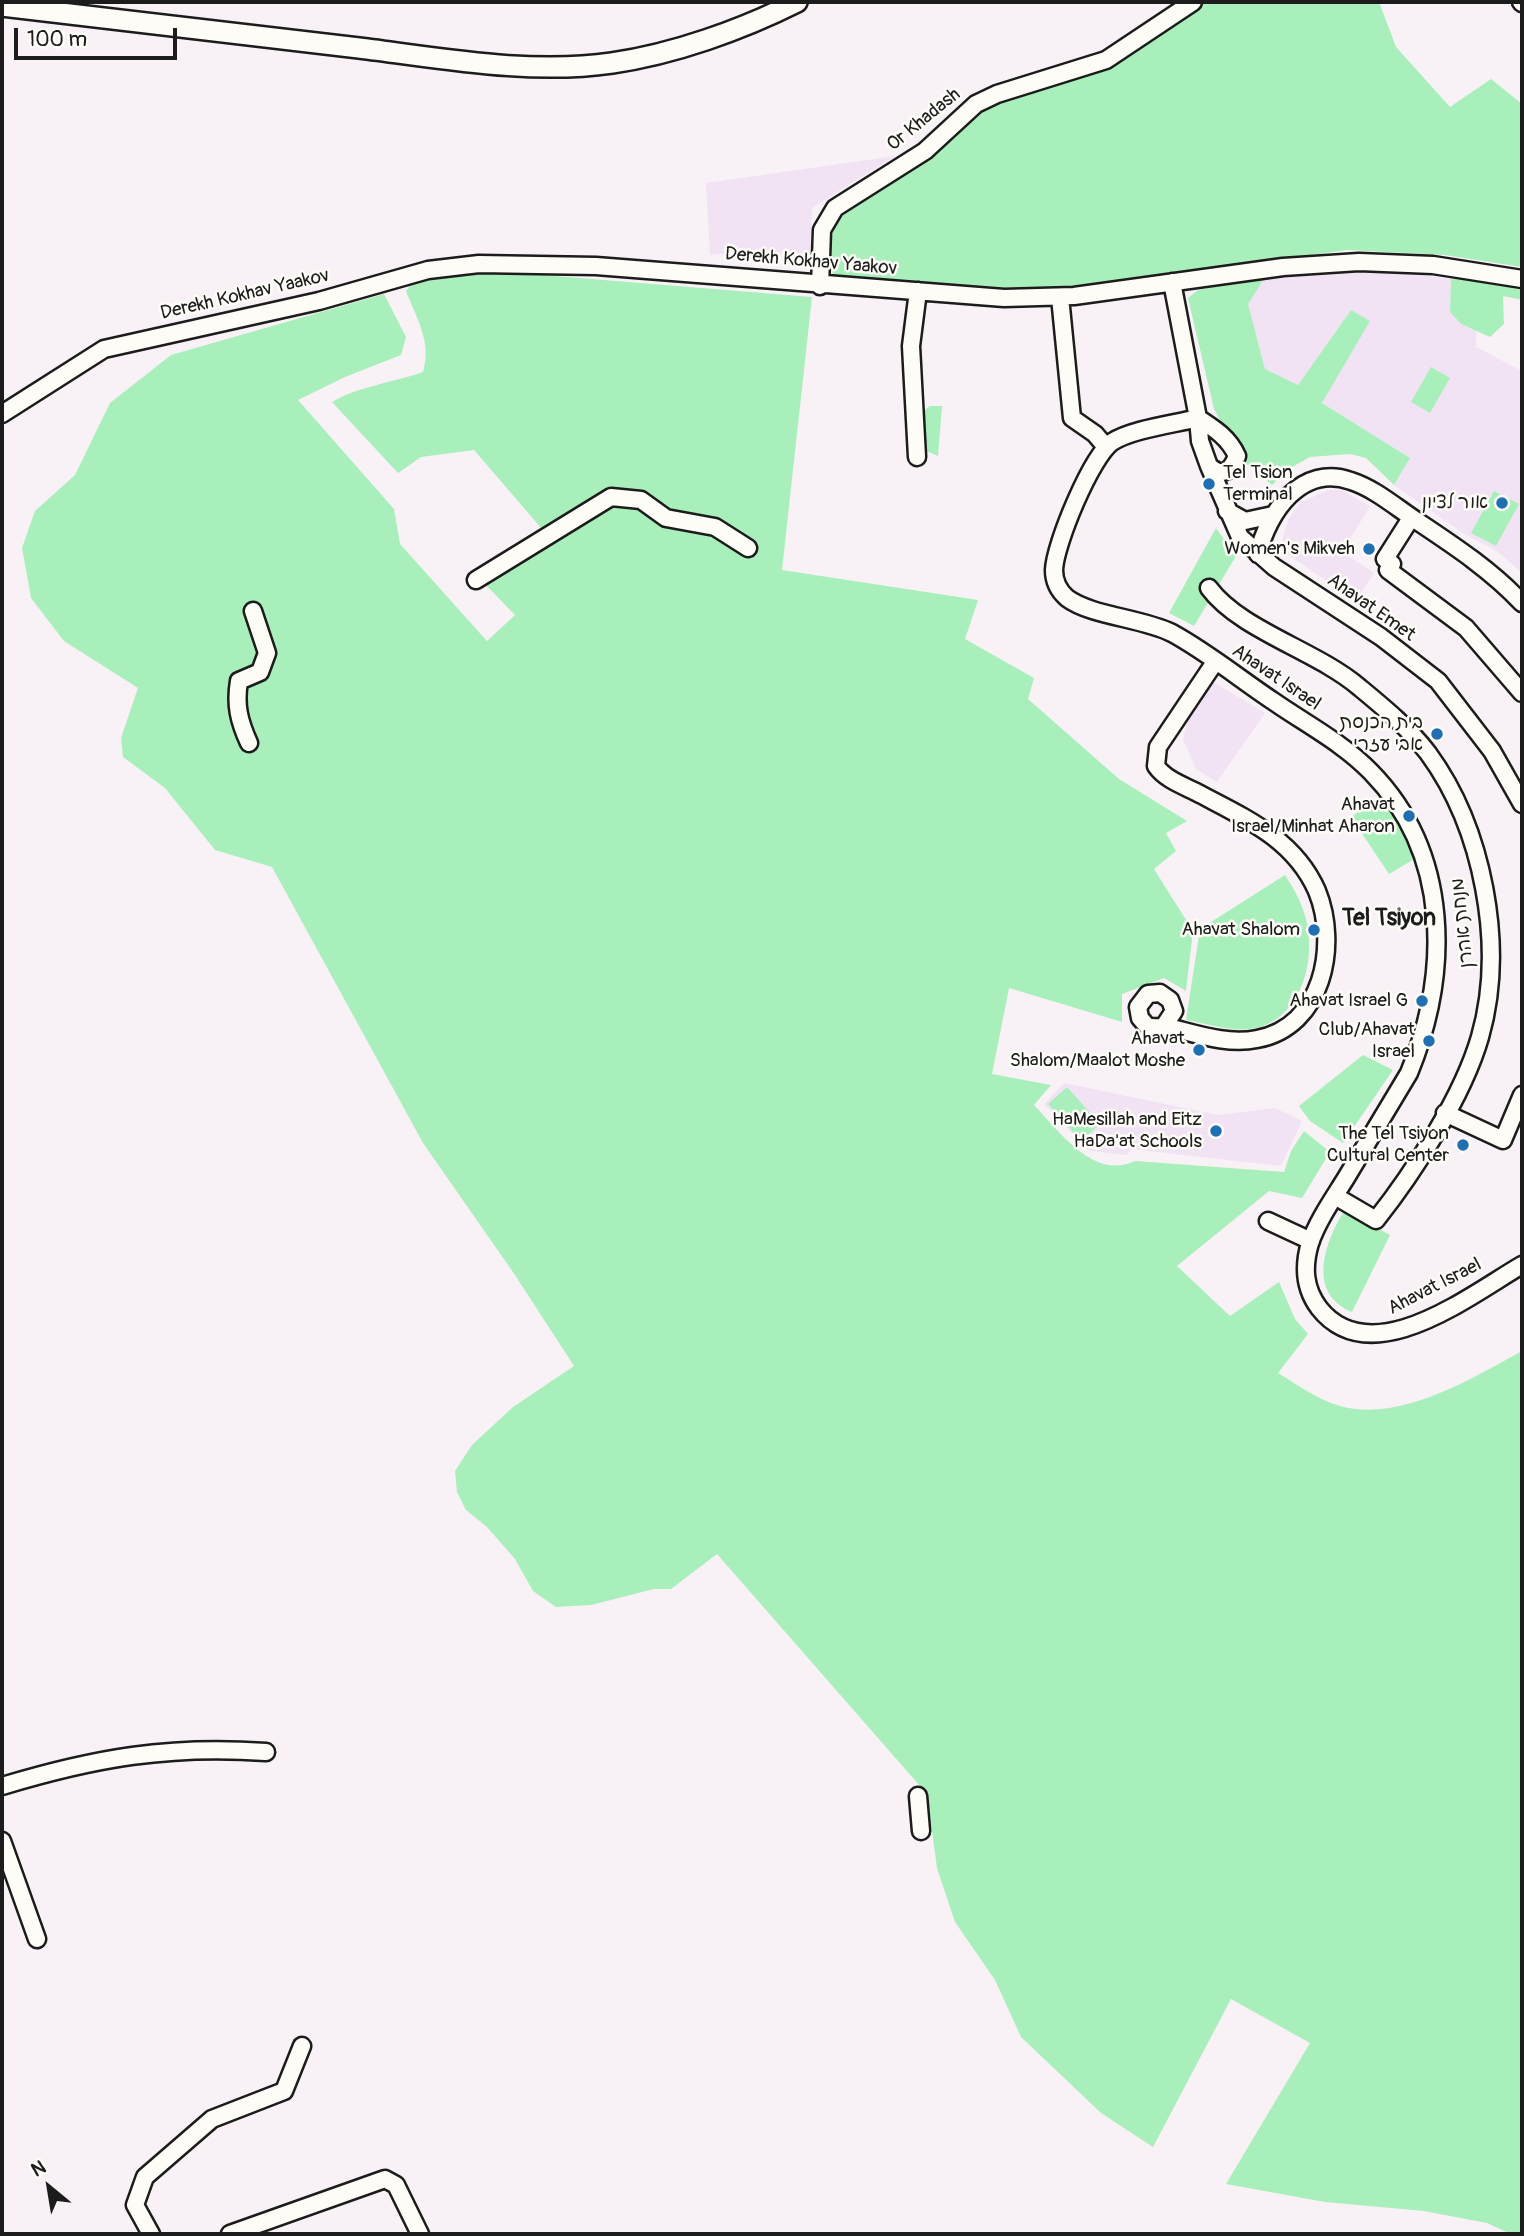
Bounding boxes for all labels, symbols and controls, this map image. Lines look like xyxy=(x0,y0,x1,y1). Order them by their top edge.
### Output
scale bar xyxy=(18,14,180,58)
text: 100 m xyxy=(27,26,87,53)
street label: Or Khadash xyxy=(883,84,965,156)
street label: Derekh Kokhav Yaakov xyxy=(724,243,898,281)
street label: Derekh Kokhav Yaakov xyxy=(158,264,332,326)
place label: Tel Tsion Terminal xyxy=(1223,462,1293,506)
marker: Tel Tsion Terminal xyxy=(1201,476,1217,492)
place label: אור לציון xyxy=(1421,492,1488,514)
marker: אור לציון xyxy=(1494,495,1510,511)
place label: Women's Mikveh xyxy=(1224,538,1355,560)
marker: Women's Mikveh xyxy=(1361,541,1377,557)
street label: Ahavat Emet xyxy=(1323,569,1419,647)
street label: Ahavat Israel xyxy=(1227,640,1325,716)
place label: בית הכנסת אבי עזרי xyxy=(1339,712,1423,756)
marker: בית הכנסת אבי עזרי xyxy=(1429,726,1445,742)
place label: Ahavat Israel/Minhat Aharon xyxy=(1231,794,1395,838)
marker: Ahavat Israel/Minhat Aharon xyxy=(1401,808,1417,824)
street label: מנחת אהרן xyxy=(1447,877,1479,969)
district label: Tel Tsiyon xyxy=(1342,905,1436,933)
place label: Ahavat Shalom xyxy=(1181,919,1300,941)
marker: Ahavat Shalom xyxy=(1306,922,1322,938)
place label: Ahavat Israel G xyxy=(1289,990,1408,1012)
marker: Ahavat Israel G xyxy=(1414,993,1430,1009)
place label: Club/Ahavat Israel xyxy=(1318,1019,1415,1063)
place label: Ahavat Shalom/Maalot Moshe xyxy=(1010,1028,1185,1072)
marker: Club/Ahavat Israel xyxy=(1421,1033,1437,1049)
marker: Ahavat Shalom/Maalot Moshe xyxy=(1191,1042,1207,1058)
place label: HaMesillah and Eitz HaDa'at Schools xyxy=(1052,1109,1202,1153)
marker: HaMesillah and Eitz HaDa'at Schools xyxy=(1208,1123,1224,1139)
place label: The Tel Tsiyon Cultural Center xyxy=(1327,1123,1449,1167)
marker: The Tel Tsiyon Cultural Center xyxy=(1455,1137,1471,1153)
street label: Ahavat Israel xyxy=(1384,1254,1486,1320)
north arrow xyxy=(14,2152,84,2222)
text: N xyxy=(27,2155,50,2182)

